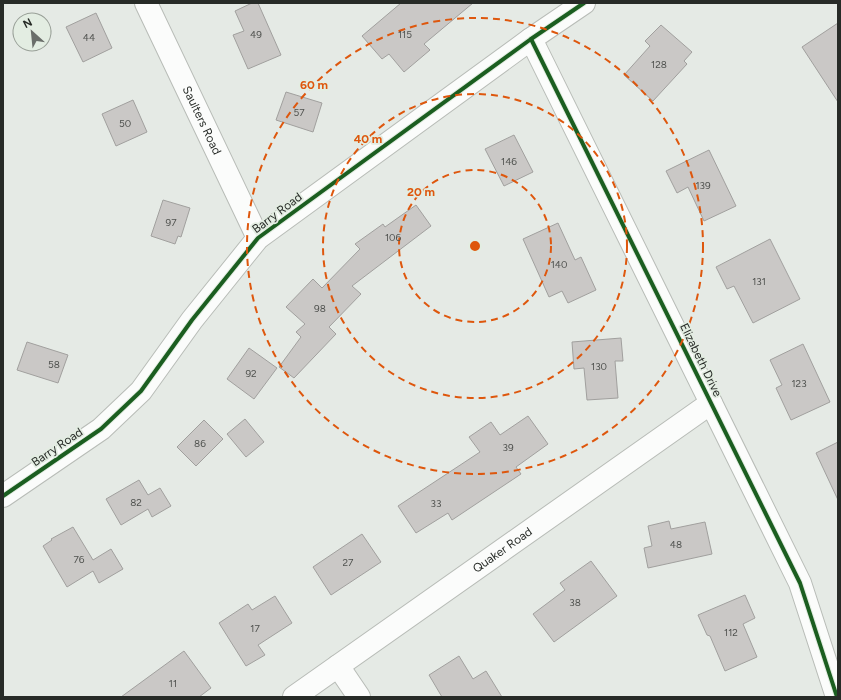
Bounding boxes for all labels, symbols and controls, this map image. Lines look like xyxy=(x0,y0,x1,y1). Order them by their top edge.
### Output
north arrow xyxy=(12,12,52,52)
text: N xyxy=(21,16,34,31)
house number: 49 xyxy=(250,28,262,41)
house number: 115 xyxy=(398,28,412,41)
house number: 44 xyxy=(83,31,95,44)
house number: 128 xyxy=(651,58,667,71)
text: 60 m xyxy=(300,78,328,92)
street label: Saulters Road xyxy=(180,84,224,157)
house number: 57 xyxy=(293,106,305,119)
house number: 50 xyxy=(119,117,131,130)
text: 40 m xyxy=(354,132,382,146)
house number: 146 xyxy=(501,155,517,168)
house number: 139 xyxy=(695,179,711,192)
text: 20 m xyxy=(407,185,435,199)
street label: Barry Road xyxy=(249,190,305,236)
house number: 97 xyxy=(165,216,177,229)
house number: 106 xyxy=(385,231,401,244)
centre of rings xyxy=(468,239,482,253)
house number: 140 xyxy=(551,258,567,271)
house number: 131 xyxy=(752,275,766,288)
house number: 98 xyxy=(314,302,326,315)
street label: Elizabeth Drive xyxy=(677,321,725,399)
house number: 58 xyxy=(48,358,60,371)
house number: 130 xyxy=(591,360,607,373)
house number: 92 xyxy=(245,367,257,380)
house number: 123 xyxy=(791,377,807,390)
street label: Barry Road xyxy=(29,425,85,469)
house number: 86 xyxy=(194,437,206,450)
house number: 39 xyxy=(502,441,514,454)
house number: 82 xyxy=(130,496,142,509)
house number: 33 xyxy=(431,497,441,510)
street label: Quaker Road xyxy=(470,524,535,576)
house number: 48 xyxy=(670,538,682,551)
house number: 76 xyxy=(73,553,85,566)
house number: 27 xyxy=(343,556,354,569)
house number: 38 xyxy=(569,596,581,609)
house number: 17 xyxy=(250,622,260,635)
house number: 112 xyxy=(724,626,738,639)
house number: 11 xyxy=(169,677,177,690)

